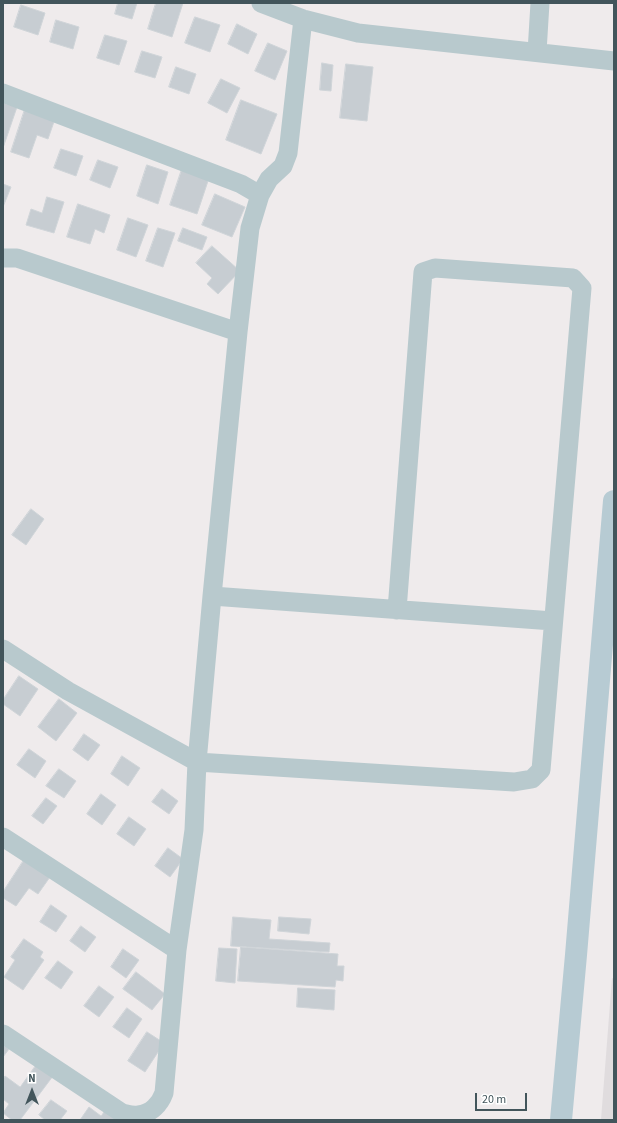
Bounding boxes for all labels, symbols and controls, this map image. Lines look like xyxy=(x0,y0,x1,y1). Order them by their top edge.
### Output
north arrow xyxy=(12,1071,52,1111)
text: N xyxy=(28,1071,36,1086)
scale bar xyxy=(477,1085,529,1111)
text: 20 m xyxy=(482,1091,506,1108)

